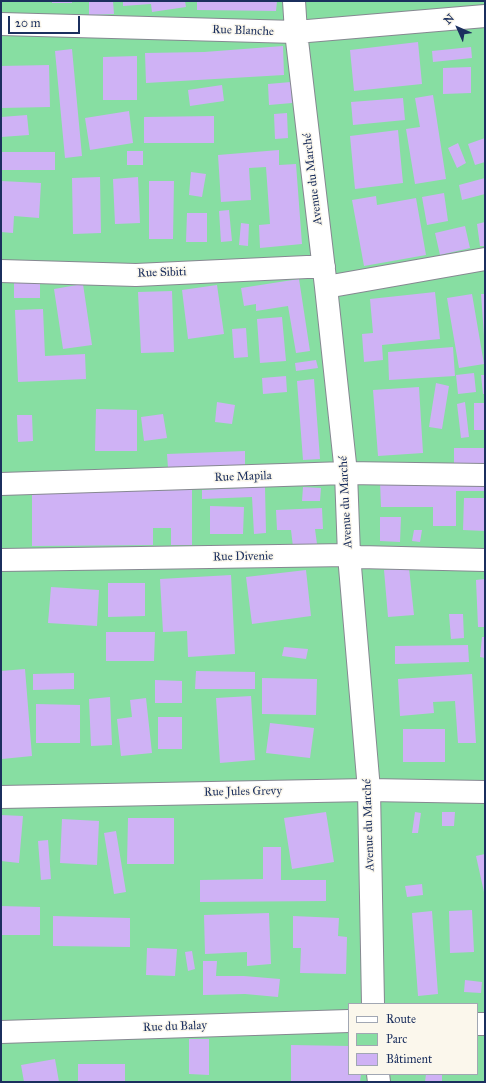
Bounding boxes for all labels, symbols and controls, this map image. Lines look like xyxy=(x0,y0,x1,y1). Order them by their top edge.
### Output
scale bar xyxy=(10,8,82,34)
north arrow xyxy=(438,8,478,48)
text: N xyxy=(441,11,457,27)
text: 20 m xyxy=(15,16,41,30)
street label: Rue Blanche xyxy=(212,23,274,39)
street label: Avenue du Marché xyxy=(300,132,326,226)
street label: Rue Sibiti xyxy=(137,265,187,281)
street label: Avenue du Marché xyxy=(336,456,356,548)
street label: Rue Mapila xyxy=(214,469,272,485)
street label: Rue Divenie xyxy=(213,549,273,565)
street label: Avenue du Marché xyxy=(360,779,378,871)
street label: Rue Jules Grevy xyxy=(204,784,282,800)
legend xyxy=(348,1003,478,1075)
text: Route xyxy=(386,1012,416,1026)
street label: Rue du Balay xyxy=(143,1019,207,1035)
text: Parc xyxy=(386,1032,407,1046)
text: Bâtiment xyxy=(386,1052,432,1066)

